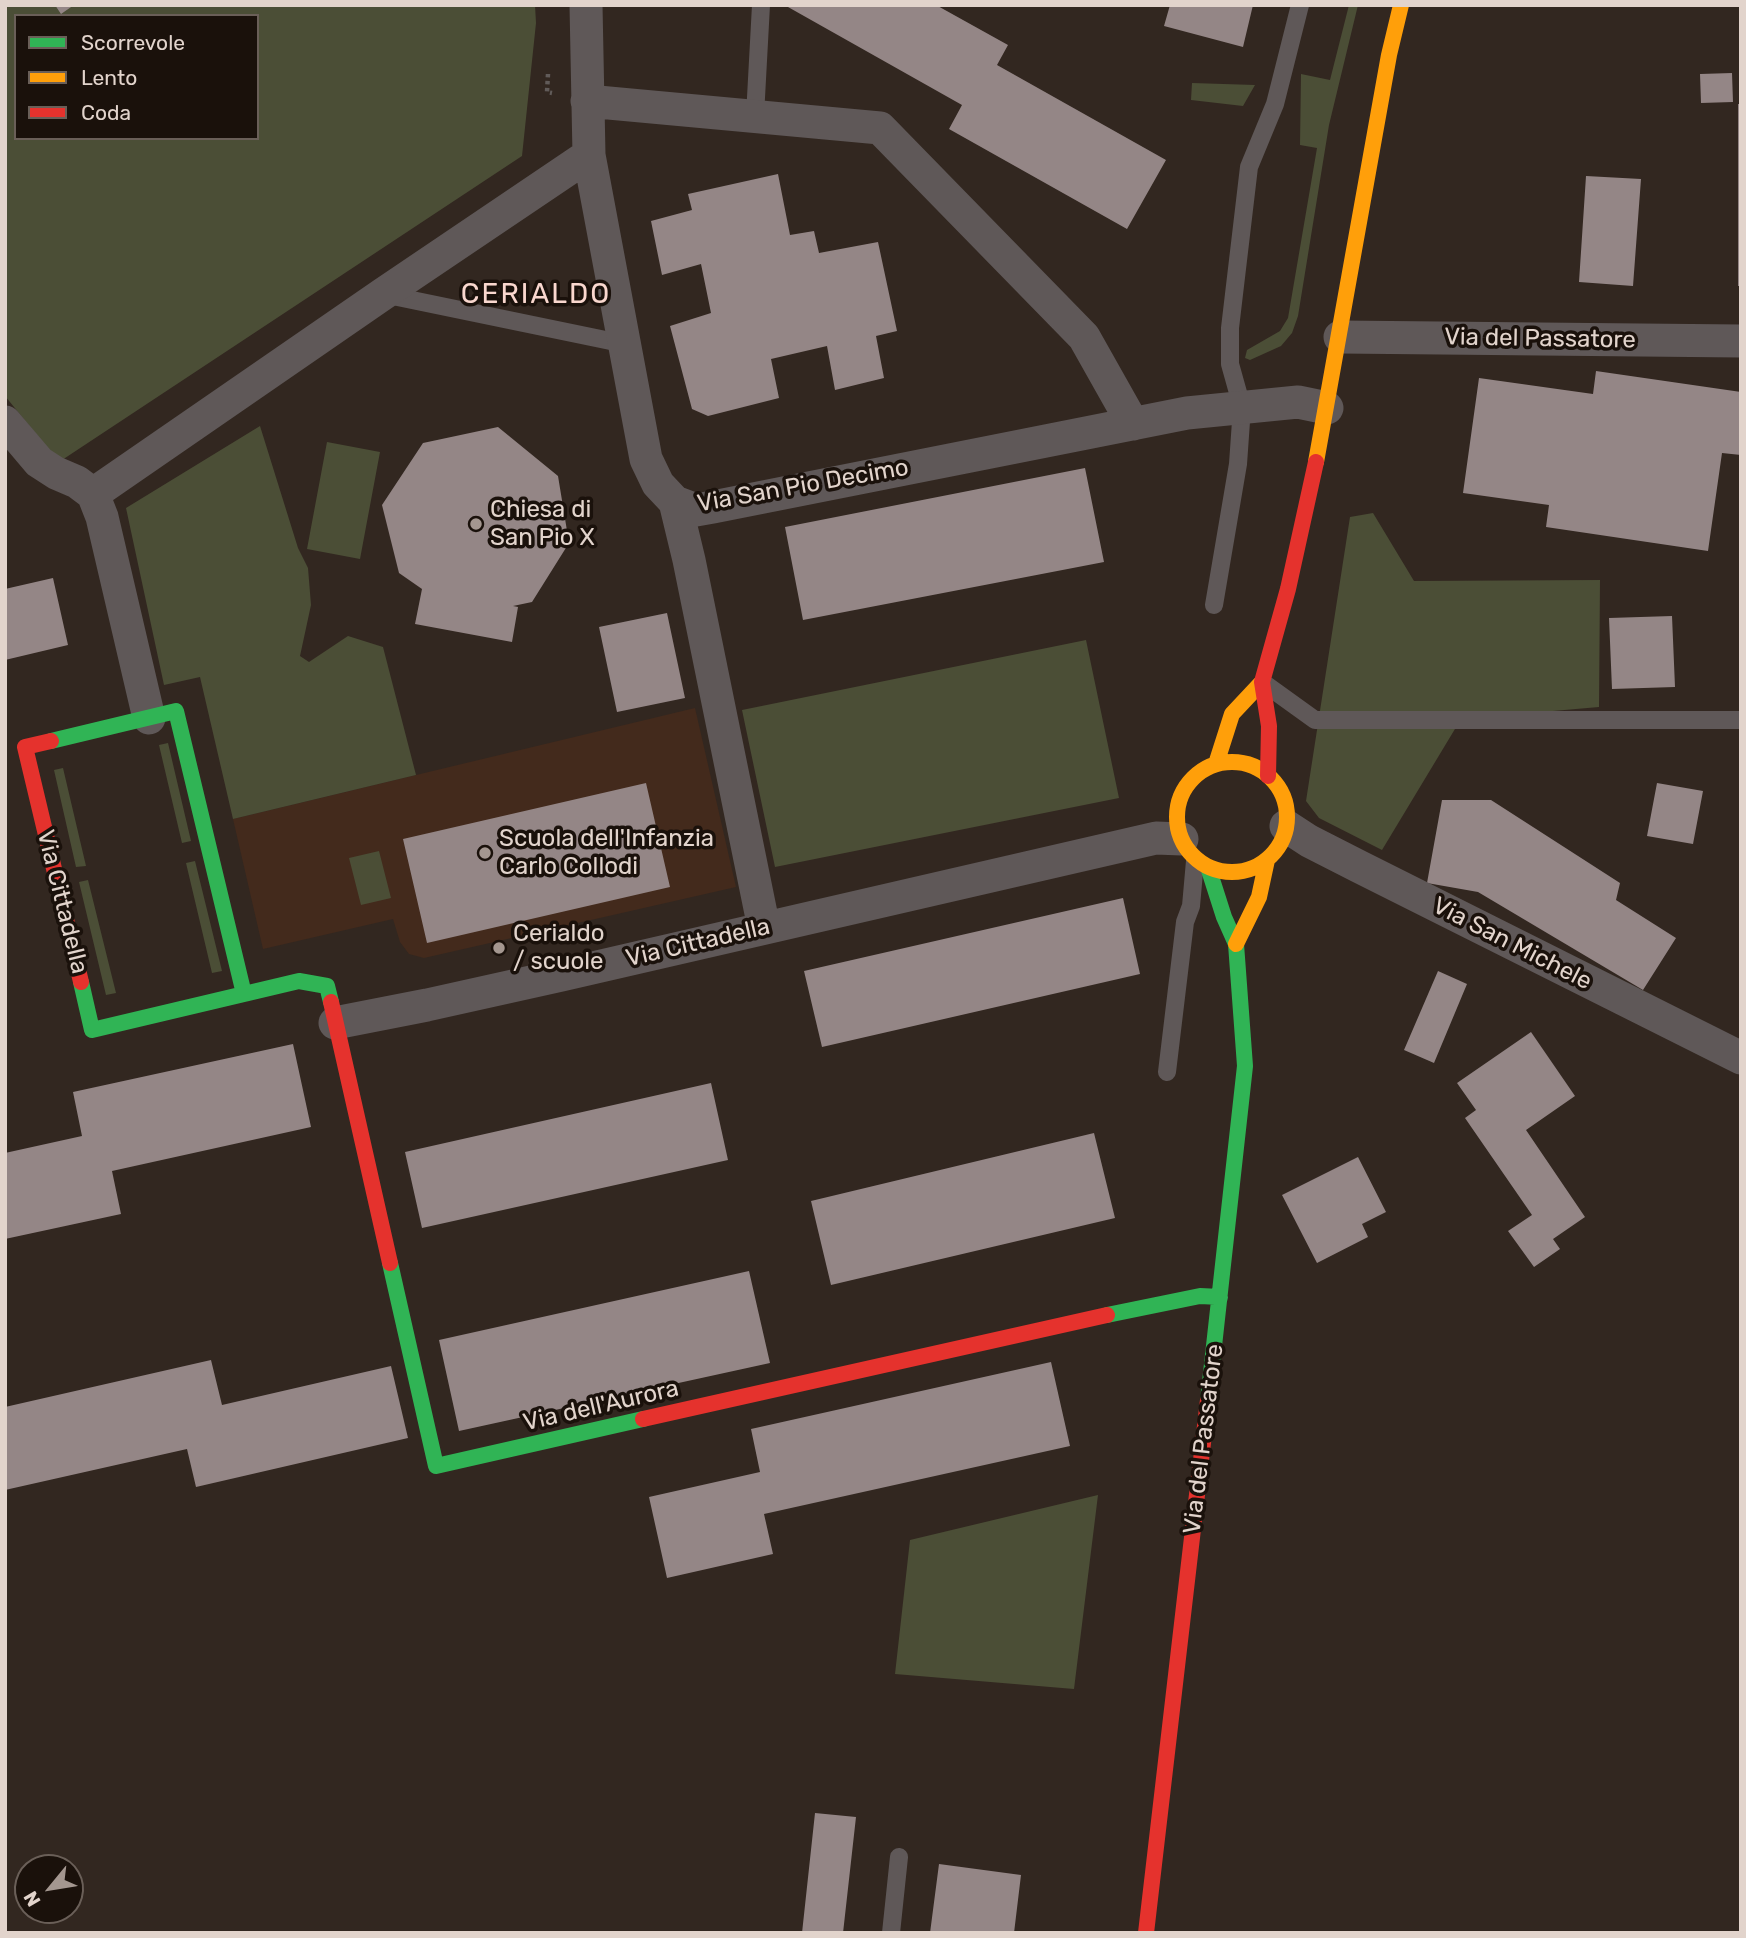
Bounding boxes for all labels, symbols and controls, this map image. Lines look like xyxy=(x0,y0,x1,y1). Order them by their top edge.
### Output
legend xyxy=(14,14,259,140)
text: Scorrevole xyxy=(81,30,185,55)
text: Lento xyxy=(81,65,137,90)
text: Coda xyxy=(81,100,131,125)
district label: CERIALDO xyxy=(462,278,610,312)
street label: Via del Passatore xyxy=(1444,323,1636,355)
street label: Via San Pio Decimo xyxy=(695,453,911,519)
place label: Chiesa di San Pio X xyxy=(490,496,595,552)
marker: Chiesa di San Pio X xyxy=(468,516,484,532)
place label: Scuola dell'Infanzia Carlo Collodi xyxy=(499,825,714,881)
street label: Via Cittadella xyxy=(30,827,94,977)
marker: Scuola dell'Infanzia Carlo Collodi xyxy=(477,845,493,861)
street label: Via San Michele xyxy=(1428,892,1596,996)
street label: Via Cittadella xyxy=(623,912,773,974)
place label: Cerialdo / scuole xyxy=(513,920,604,976)
marker: Cerialdo / scuole xyxy=(491,940,507,956)
street label: Via del Passatore xyxy=(1178,1342,1230,1536)
street label: Via dell'Aurora xyxy=(520,1374,682,1438)
north arrow xyxy=(14,1854,84,1924)
text: N xyxy=(19,1887,45,1910)

